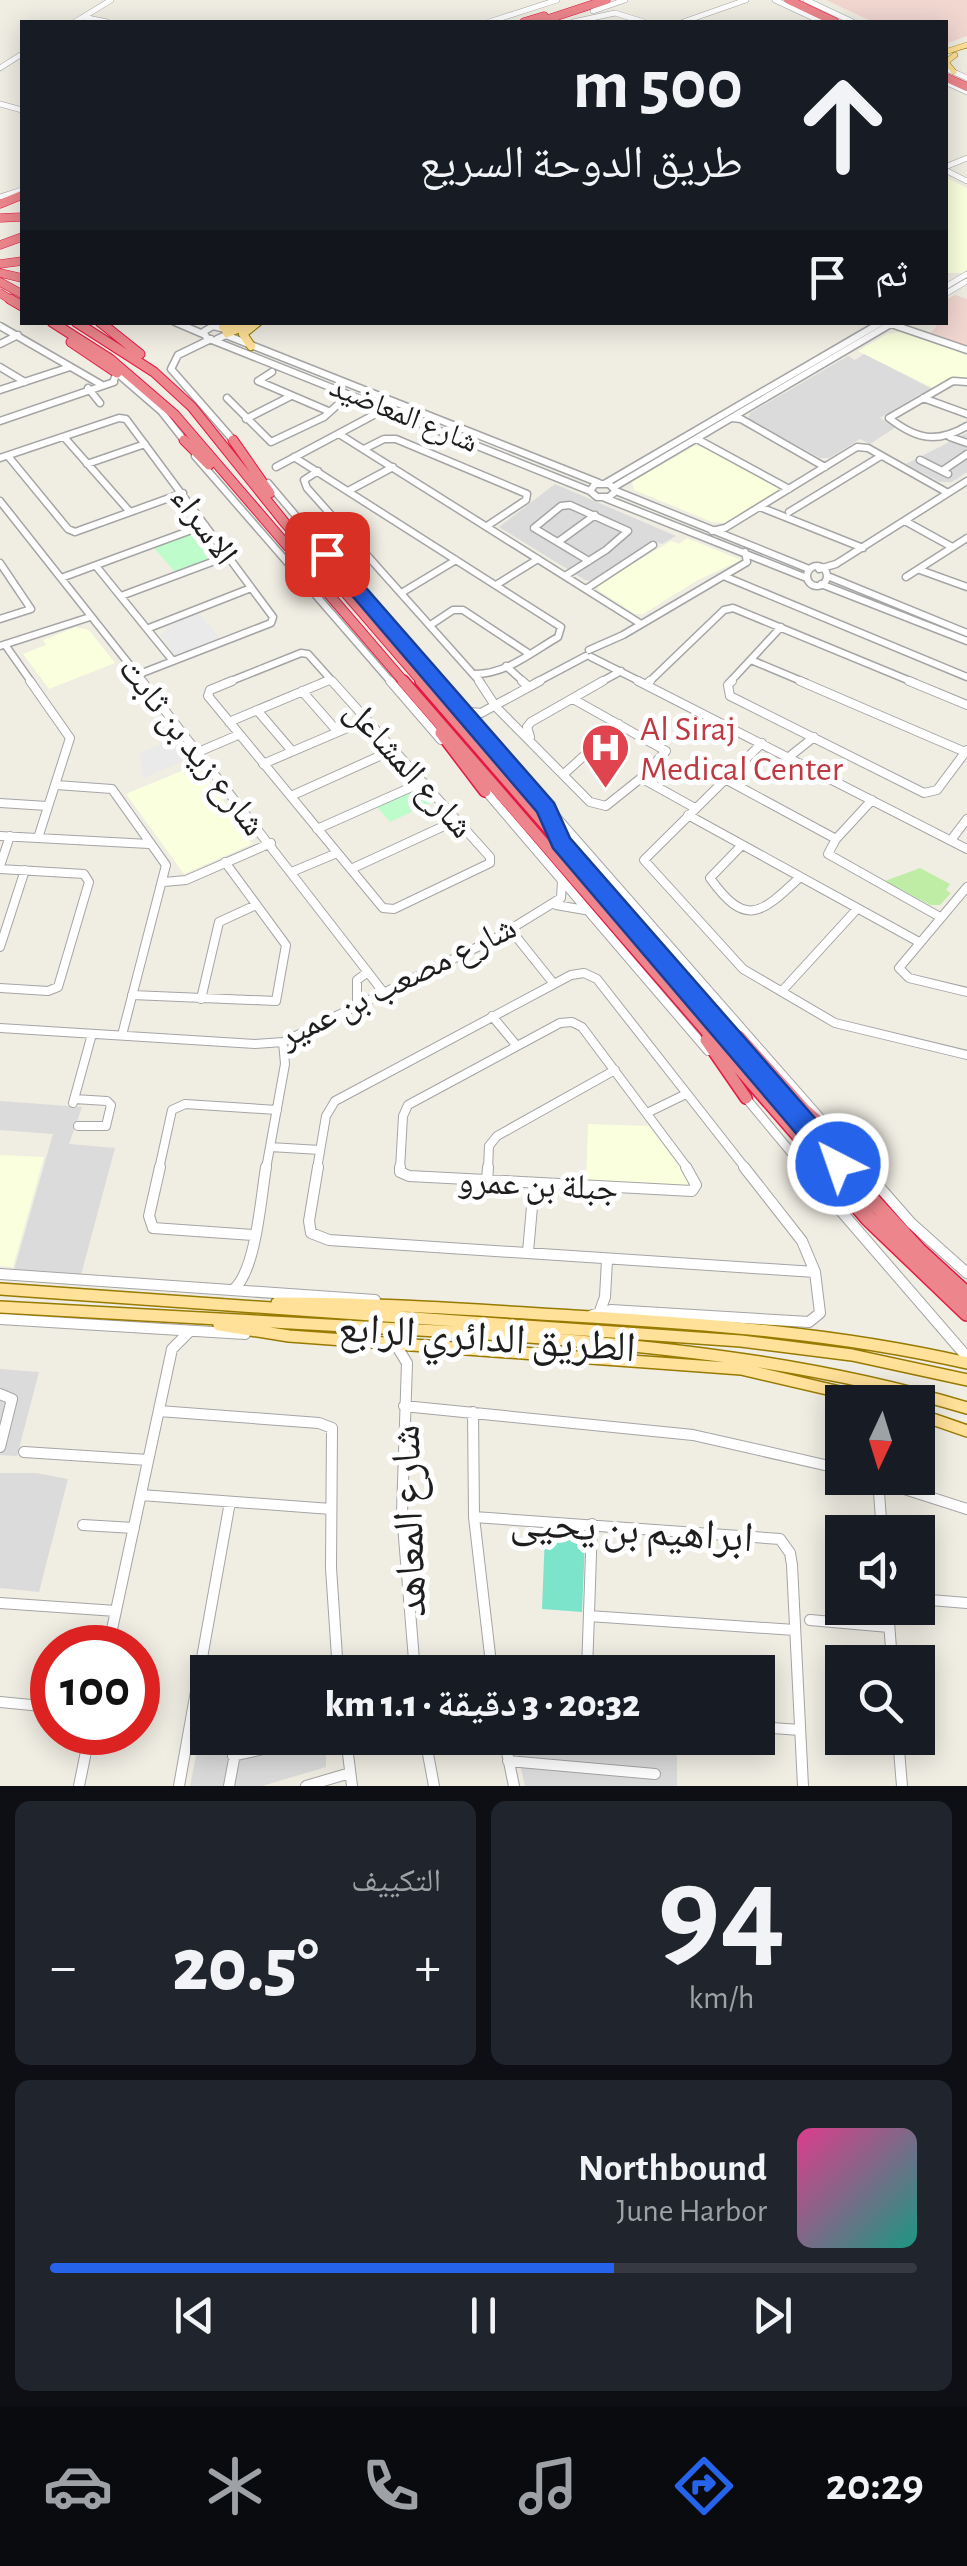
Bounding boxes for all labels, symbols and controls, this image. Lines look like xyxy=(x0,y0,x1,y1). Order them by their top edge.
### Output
text: 500 m xyxy=(573,51,743,121)
icon: ahead xyxy=(778,60,908,190)
text: طريق الدوحة السريع xyxy=(419,141,743,186)
icon: arrive xyxy=(800,250,855,305)
text: ثم xyxy=(875,256,908,294)
street label: شارع المعاضيد xyxy=(324,372,482,461)
street label: الاسراء xyxy=(164,480,244,571)
pin xyxy=(285,512,370,597)
icon: arrive xyxy=(300,527,355,582)
street label: شارع زيد بن ثابت xyxy=(109,651,272,844)
street label: شارع المشاعل xyxy=(336,693,480,847)
place label: Al Siraj Medical Center xyxy=(640,712,844,787)
hospital icon: Al Siraj Medical Center xyxy=(579,722,631,790)
street label: شارع مصعب بن عمير xyxy=(273,910,523,1058)
position arrow xyxy=(786,1112,890,1216)
street label: جبلة بن عمرو xyxy=(456,1164,619,1209)
street label: الطريق الدائري الرابع xyxy=(336,1307,637,1380)
north arrow xyxy=(825,1385,935,1495)
map controls xyxy=(825,1385,935,1755)
street label: شارع المعاهد xyxy=(385,1424,437,1618)
street label: ابراهيم بن يحيى xyxy=(509,1501,755,1564)
button: sound xyxy=(825,1515,935,1625)
speed limit sign: 100 xyxy=(30,1625,160,1755)
button: search xyxy=(825,1645,935,1755)
text: 20:32 · 3 دقيقة · 1.1 km xyxy=(325,1686,640,1724)
text: 94 xyxy=(657,1849,786,1979)
text: التكييف xyxy=(351,1865,441,1897)
text: 20.5° xyxy=(172,1929,319,2004)
text: − xyxy=(50,1940,76,1995)
text: + xyxy=(415,1940,441,1995)
text: km/h xyxy=(688,1982,755,2014)
text: Northbound xyxy=(578,2150,767,2188)
text: June Harbor xyxy=(617,2195,767,2227)
icon: previous xyxy=(167,2288,222,2343)
icon: pause xyxy=(456,2288,511,2343)
icon: next xyxy=(745,2288,800,2343)
icon: car xyxy=(43,2451,113,2521)
icon: climate xyxy=(200,2451,270,2521)
icon: phone xyxy=(356,2451,426,2521)
icon: music xyxy=(513,2451,583,2521)
icon: directions xyxy=(669,2451,739,2521)
text: 20:29 xyxy=(826,2463,924,2508)

